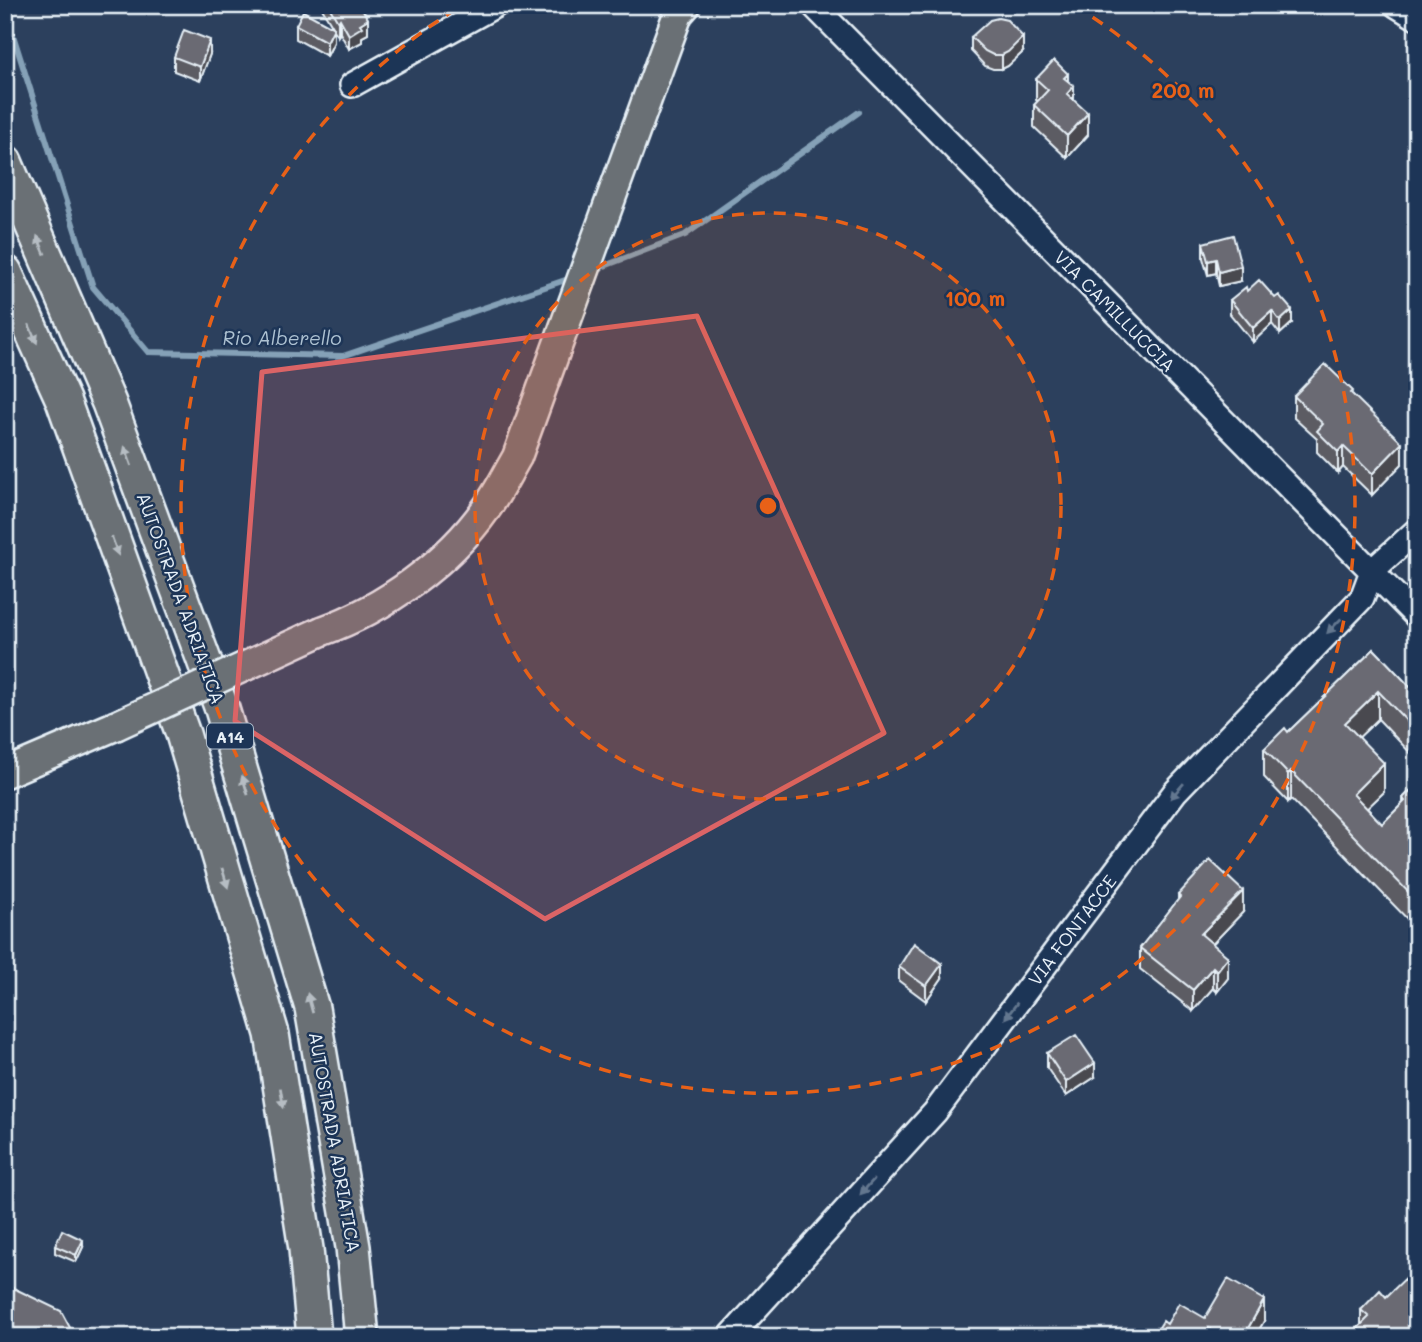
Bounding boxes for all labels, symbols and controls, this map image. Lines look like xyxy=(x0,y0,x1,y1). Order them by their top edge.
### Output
text: 200 m xyxy=(1152,76,1214,103)
one-way arrow xyxy=(35,235,46,256)
street label: VIA CAMILLUCCIA xyxy=(1049,245,1181,377)
text: 100 m xyxy=(945,284,1005,311)
one-way arrow xyxy=(27,324,39,344)
water label: Rio Alberello xyxy=(222,325,342,350)
one-way arrow xyxy=(122,445,133,466)
street label: AUTOSTRADA ADRIATICA xyxy=(132,489,230,707)
centre of rings xyxy=(756,494,780,518)
one-way arrow xyxy=(110,535,121,556)
one-way arrow xyxy=(1326,618,1343,635)
road number: A14 xyxy=(207,723,253,748)
one-way arrow xyxy=(239,775,249,796)
one-way arrow xyxy=(1169,782,1185,800)
one-way arrow xyxy=(221,868,231,889)
street label: VIA FONTACCE xyxy=(1022,870,1122,990)
one-way arrow xyxy=(304,992,315,1014)
one-way arrow xyxy=(1003,1002,1018,1020)
street label: AUTOSTRADA ADRIATICA xyxy=(304,1030,366,1254)
one-way arrow xyxy=(277,1087,288,1109)
one-way arrow xyxy=(859,1178,875,1195)

